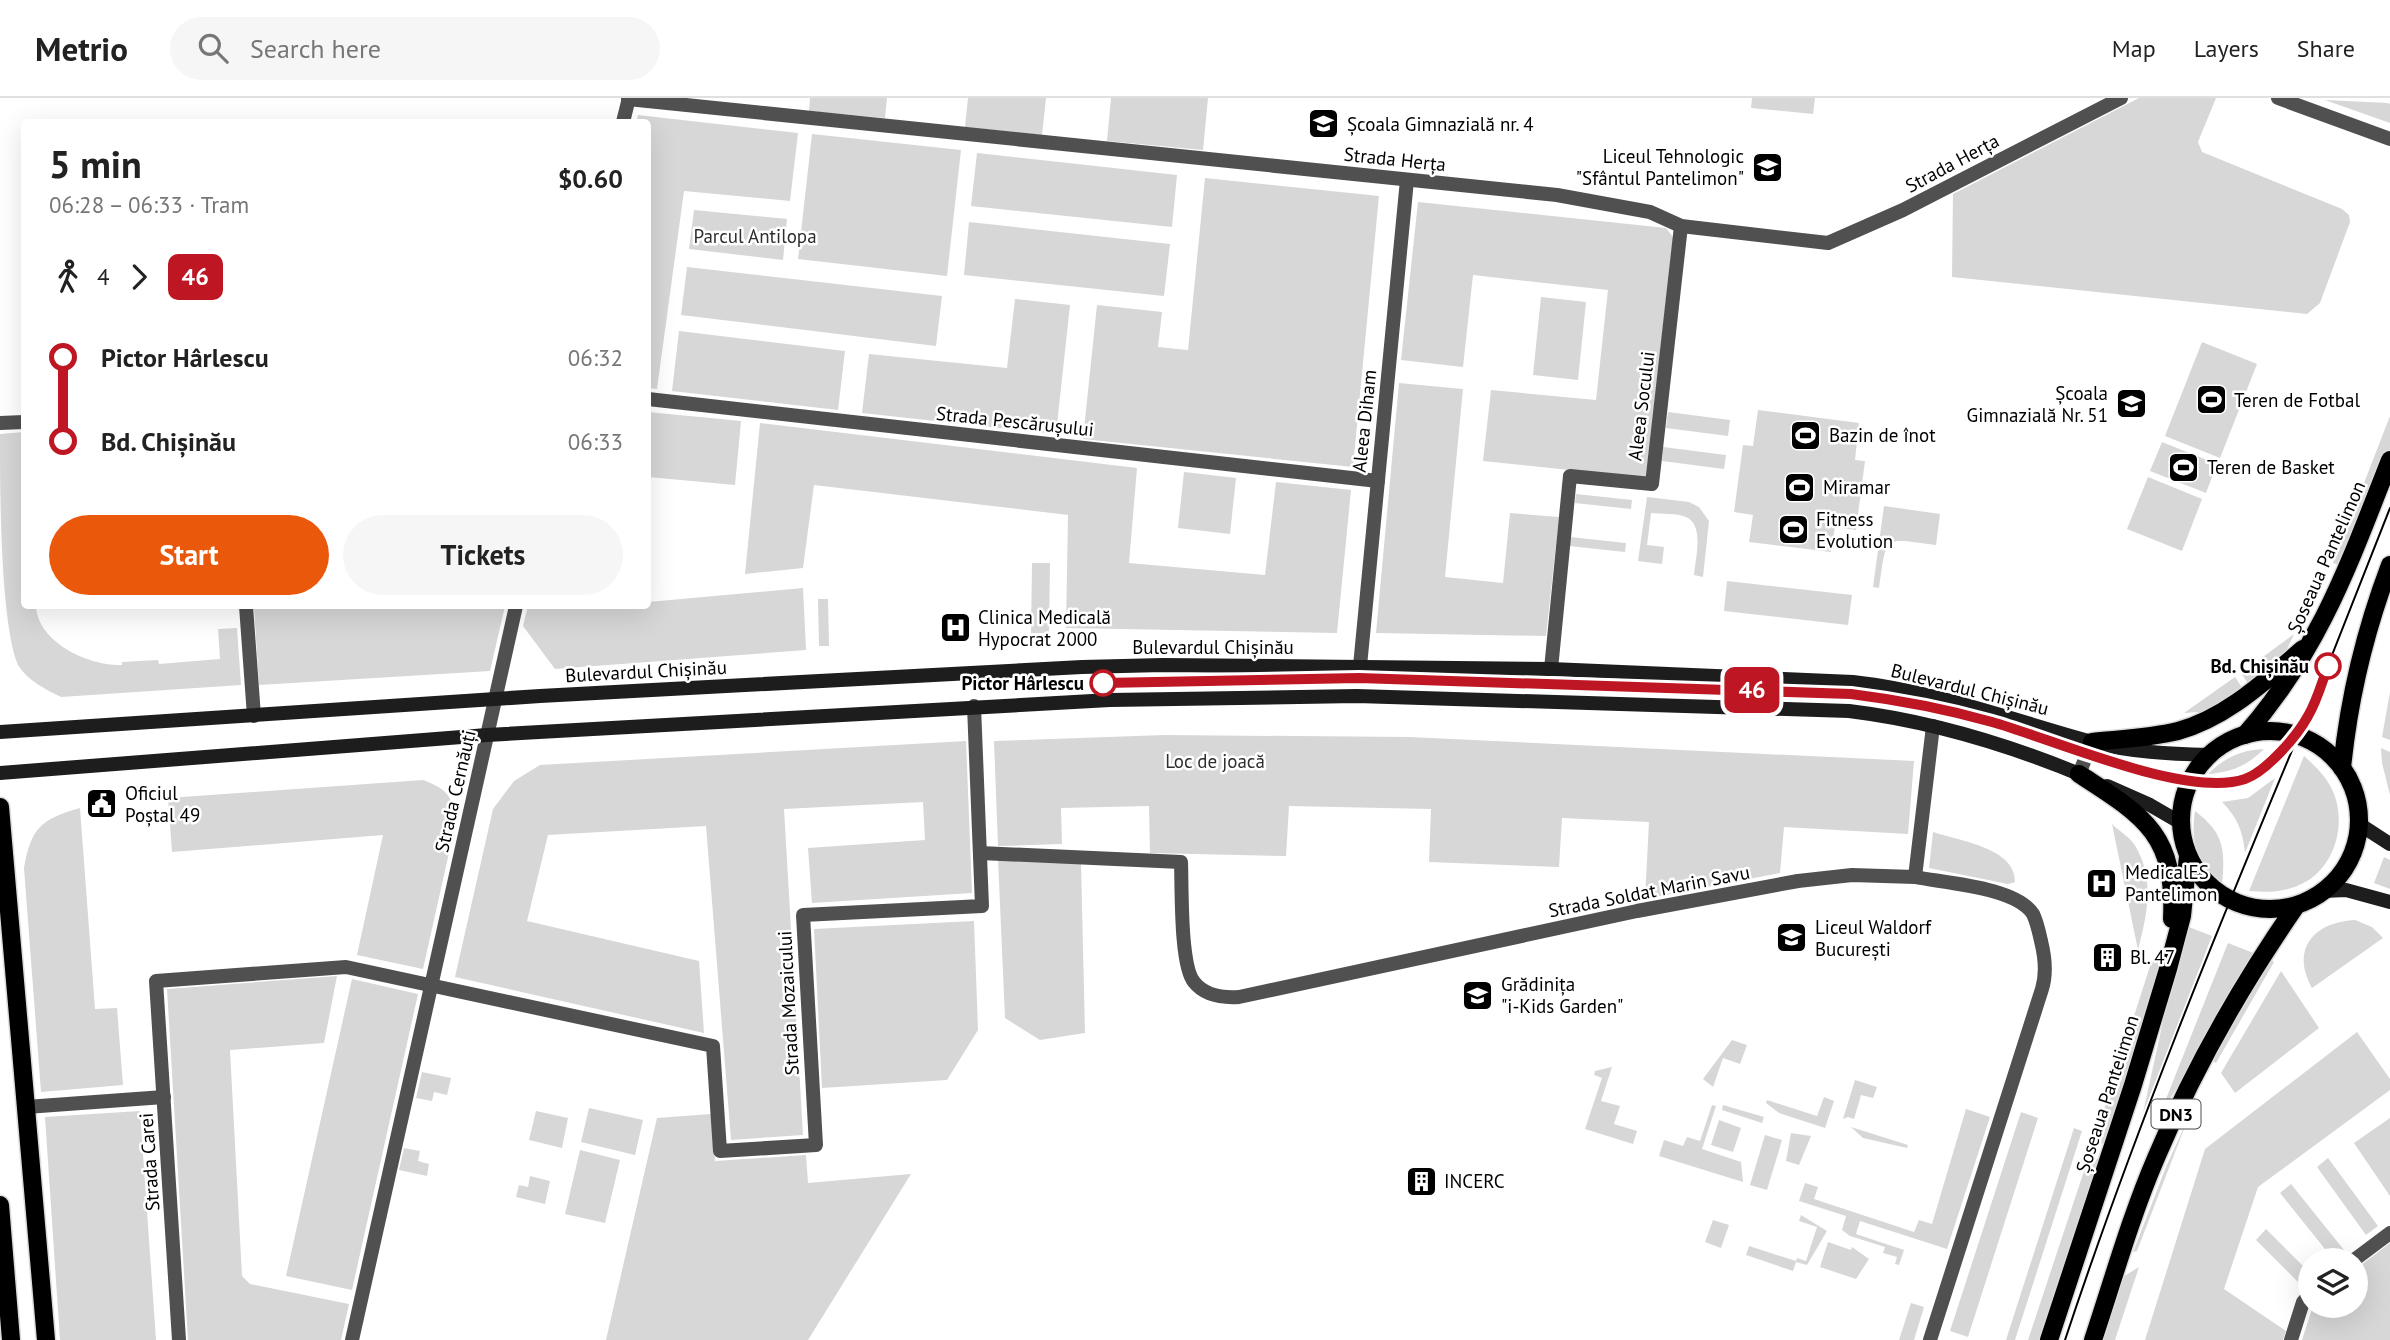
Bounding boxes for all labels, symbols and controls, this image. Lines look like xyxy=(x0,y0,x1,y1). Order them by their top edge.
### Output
search box xyxy=(170,17,660,80)
text: Metrio xyxy=(35,27,128,70)
icon: search xyxy=(194,29,232,67)
text: Search here xyxy=(250,32,381,65)
text: Map xyxy=(2112,33,2156,64)
text: Layers xyxy=(2194,33,2259,64)
text: Share xyxy=(2297,33,2355,64)
school or university icon: Școala Gimnazială nr. 4 xyxy=(1307,107,1341,141)
place label: Școala Gimnazială nr. 4 xyxy=(1347,112,1534,136)
street label: Strada Herța xyxy=(1901,128,2003,198)
text: 5 min xyxy=(49,139,142,188)
street label: Strada Herța xyxy=(1343,142,1447,176)
place label: Liceul Tehnologic "Sfântul Pantelimon" xyxy=(1576,144,1744,190)
school or university icon: Liceul Tehnologic "Sfântul Pantelimon" xyxy=(1750,150,1784,184)
text: $0.60 xyxy=(558,162,623,195)
text: 06:28 – 06:33 · Tram xyxy=(49,190,249,219)
park label: Parcul Antilopa xyxy=(693,224,817,248)
icon: walk xyxy=(49,258,87,296)
icon: forward xyxy=(120,258,158,296)
text: 46 xyxy=(182,261,209,292)
text: 4 xyxy=(97,262,110,291)
text: Pictor Hârlescu xyxy=(101,341,269,374)
text: 06:32 xyxy=(568,343,623,372)
street label: Aleea Socului xyxy=(1622,350,1660,462)
street label: Aleea Diham xyxy=(1347,369,1381,473)
place label: Școala Gimnazială Nr. 51 xyxy=(1967,381,2108,427)
sports icon: Teren de Fotbal xyxy=(2194,383,2228,417)
school or university icon: Școala Gimnazială Nr. 51 xyxy=(2114,387,2148,421)
place label: Teren de Fotbal xyxy=(2234,388,2360,412)
street label: Strada Pescărușului xyxy=(935,401,1095,441)
sports icon: Bazin de înot xyxy=(1789,418,1823,452)
place label: Bazin de înot xyxy=(1829,423,1936,447)
text: Bd. Chișinău xyxy=(101,425,236,458)
text: 06:33 xyxy=(568,427,623,456)
sports icon: Teren de Basket xyxy=(2167,450,2201,484)
place label: Teren de Basket xyxy=(2207,455,2335,479)
sports icon: Miramar xyxy=(1783,470,1817,504)
place label: Miramar xyxy=(1823,475,1891,499)
street label: Șoseaua Pantelimon xyxy=(2282,477,2370,637)
place label: Fitness Evolution xyxy=(1816,507,1893,553)
sports icon: Fitness Evolution xyxy=(1776,513,1810,547)
button: Start xyxy=(49,515,329,595)
button: Tickets xyxy=(343,515,623,595)
place label: Clinica Medicală Hypocrat 2000 xyxy=(978,605,1111,651)
hospital icon: Clinica Medicală Hypocrat 2000 xyxy=(938,611,972,645)
street label: Bulevardul Chișinău xyxy=(1132,635,1294,659)
marker: Bd. Chișinău xyxy=(2315,653,2341,679)
place label: Bd. Chișinău xyxy=(2210,654,2309,679)
street label: Bulevardul Chișinău xyxy=(565,655,727,687)
street label: Bulevardul Chișinău xyxy=(1889,658,2051,720)
line badge: 46 xyxy=(1720,667,1784,713)
marker: Pictor Hârlescu xyxy=(1090,670,1116,696)
place label: Pictor Hârlescu xyxy=(961,671,1084,695)
text: 46 xyxy=(1738,674,1766,705)
street label: Strada Cernăuți xyxy=(429,727,481,855)
park label: Loc de joacă xyxy=(1165,749,1265,773)
place label: Oficiul Poștal 49 xyxy=(125,781,200,827)
public building icon: Oficiul Poștal 49 xyxy=(85,787,119,821)
street label: Strada Soldat Marin Savu xyxy=(1546,860,1752,922)
place label: MedicalES Pantelimon xyxy=(2125,860,2217,906)
hospital icon: MedicalES Pantelimon xyxy=(2085,866,2119,900)
place label: Liceul Waldorf București xyxy=(1815,915,1932,961)
school or university icon: Liceul Waldorf București xyxy=(1775,921,1809,955)
street label: Strada Mozaicului xyxy=(772,930,804,1076)
building icon: Bl. 47 xyxy=(2090,940,2124,974)
place label: Bl. 47 xyxy=(2130,945,2175,969)
place label: Grădinița "i-Kids Garden" xyxy=(1501,972,1623,1018)
school or university icon: Grădinița "i-Kids Garden" xyxy=(1461,978,1495,1012)
street label: Șoseaua Pantelimon xyxy=(2070,1012,2144,1176)
road number: DN3 xyxy=(2152,1099,2200,1128)
street label: Strada Carei xyxy=(134,1112,164,1212)
building icon: INCERC xyxy=(1404,1164,1438,1198)
place label: INCERC xyxy=(1444,1169,1505,1193)
map controls xyxy=(2298,1248,2368,1318)
button: layers xyxy=(2298,1248,2368,1318)

